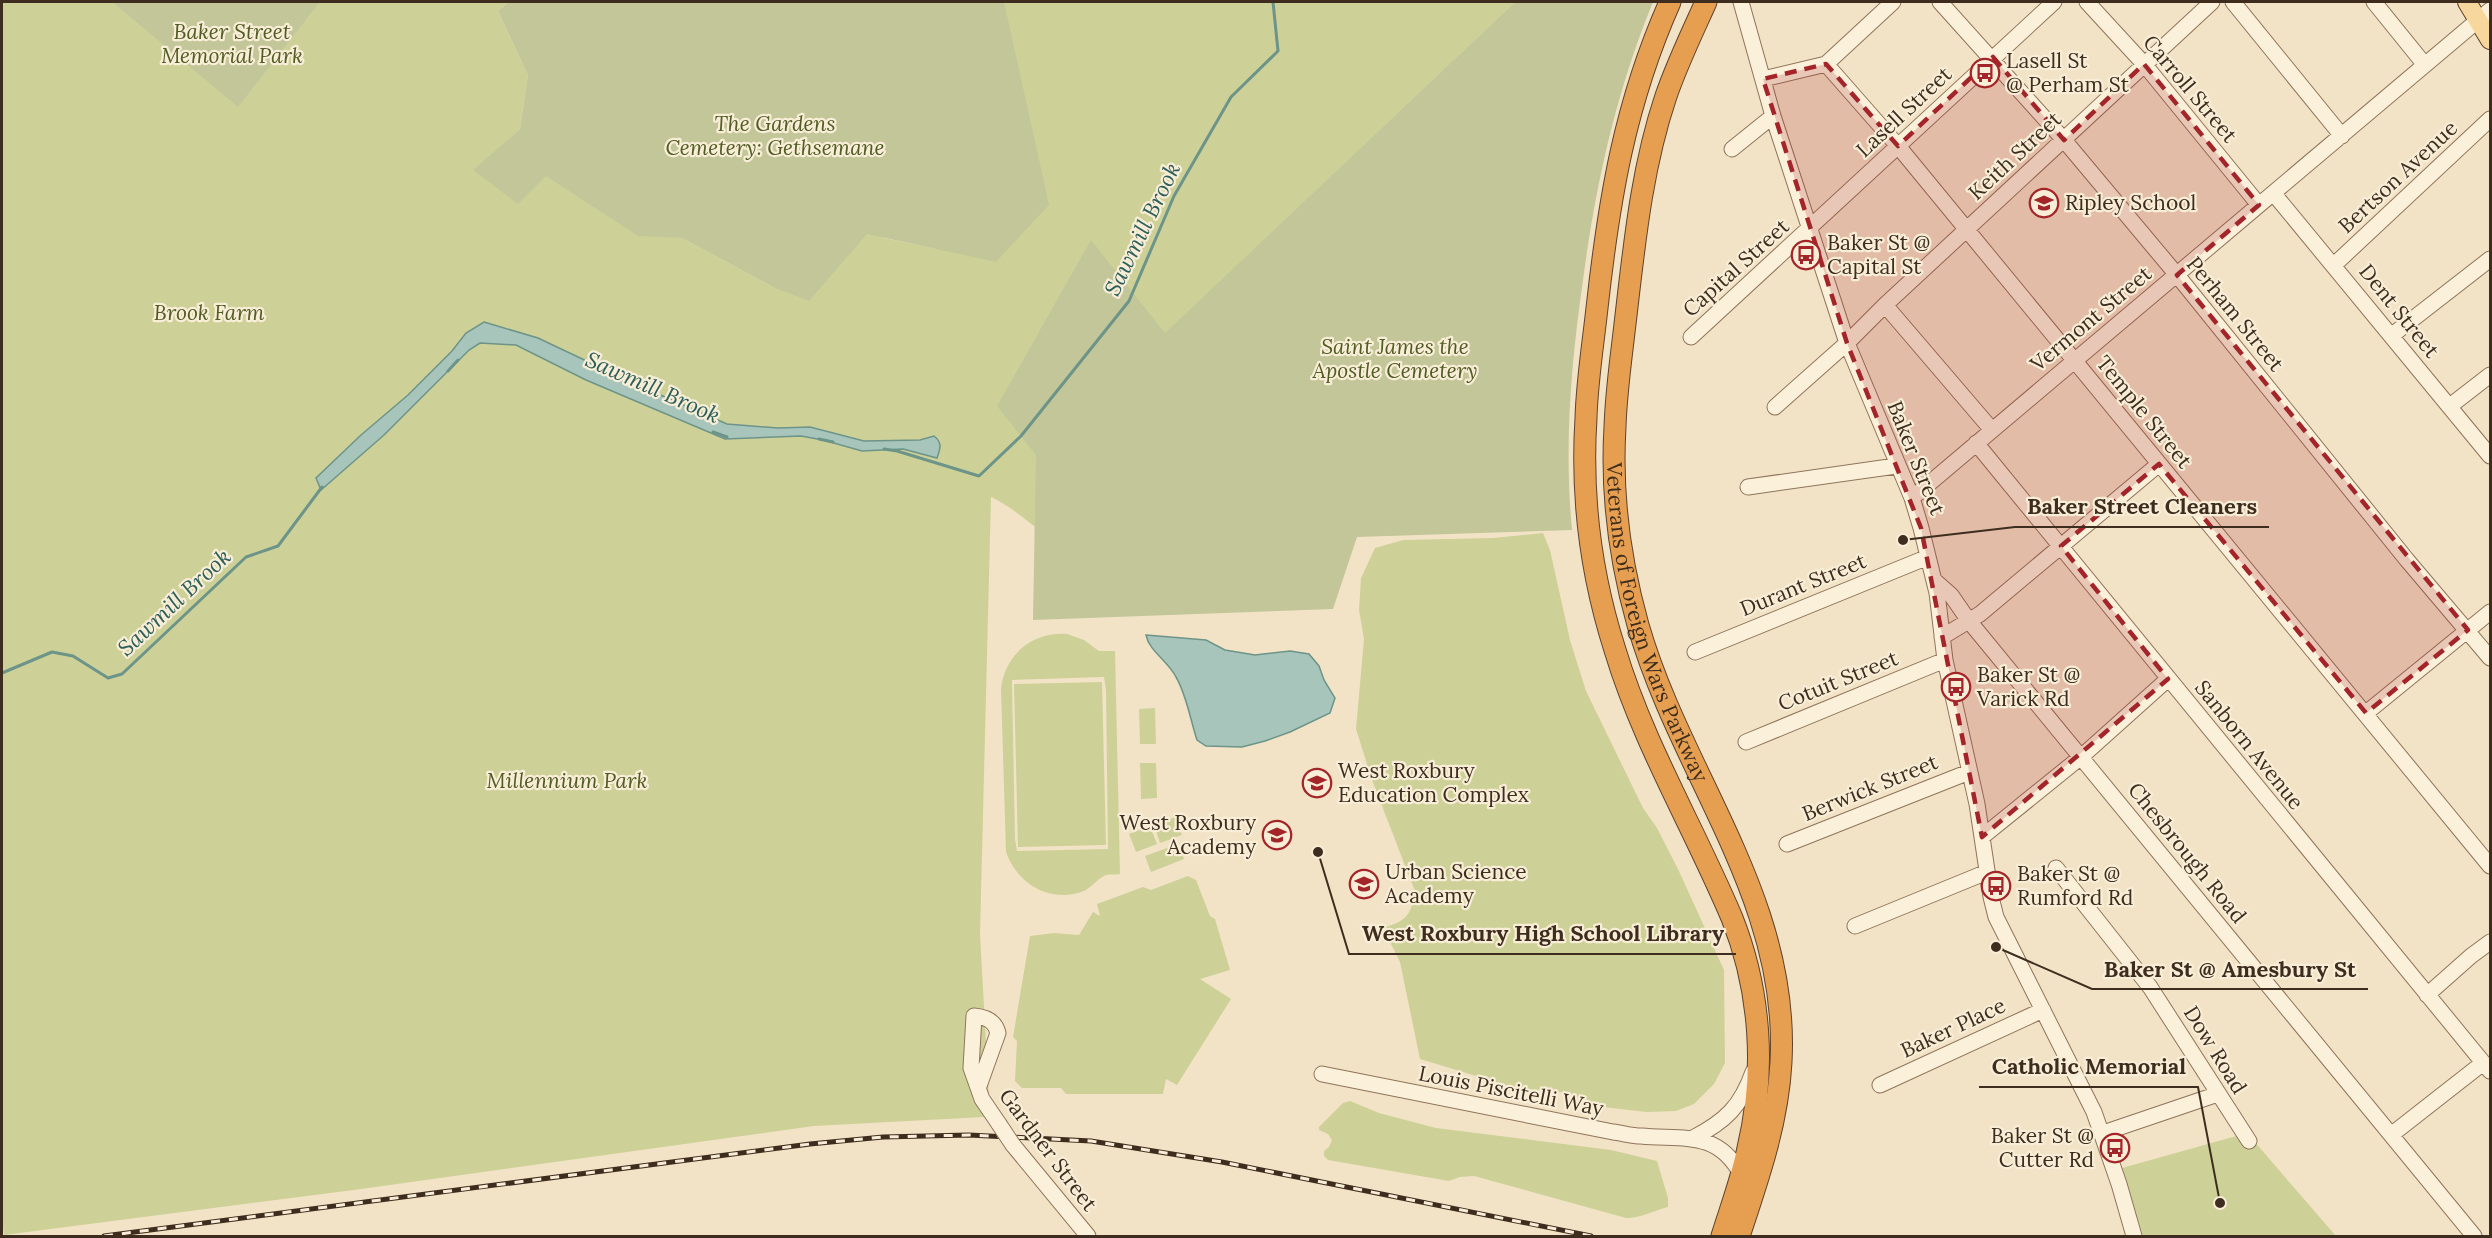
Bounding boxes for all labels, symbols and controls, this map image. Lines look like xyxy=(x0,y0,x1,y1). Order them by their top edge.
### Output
park label: Baker Street Memorial Park xyxy=(161,18,303,69)
street label: Carroll Street xyxy=(2138,29,2244,149)
place label: Lasell St @ Perham St xyxy=(2006,47,2130,98)
bus stop icon: Lasell St @ Perham St xyxy=(1969,57,2001,89)
street label: Lasell Street xyxy=(1850,60,1958,163)
street label: Keith Street xyxy=(1963,105,2067,206)
park label: The Gardens Cemetery: Gethsemane xyxy=(665,110,885,161)
street label: Bertson Avenue xyxy=(2332,114,2463,239)
water label: Sawmill Brook xyxy=(1098,158,1186,300)
school or university icon: Ripley School xyxy=(2028,187,2060,219)
place label: Ripley School xyxy=(2065,189,2196,216)
street label: Capital Street xyxy=(1677,212,1795,323)
place label: Baker St @ Capital St xyxy=(1827,229,1930,280)
bus stop icon: Baker St @ Capital St xyxy=(1790,239,1822,271)
street label: Perham Street xyxy=(2181,251,2291,377)
street label: Dent Street xyxy=(2353,258,2446,364)
street label: Vermont Street xyxy=(2024,259,2158,378)
park label: Brook Farm xyxy=(154,299,265,326)
park label: Saint James the Apostle Cemetery xyxy=(1312,333,1477,384)
water label: Sawmill Brook xyxy=(581,345,725,429)
street label: Temple Street xyxy=(2091,350,2199,474)
street label: Baker Street xyxy=(1881,397,1952,520)
street label: Veterans of Foreign Wars Parkway xyxy=(1601,461,1715,786)
callout: Baker Street Cleaners xyxy=(2015,487,2269,527)
text: Baker Street Cleaners xyxy=(2027,492,2257,520)
water label: Sawmill Brook xyxy=(112,542,236,662)
street label: Durant Street xyxy=(1736,547,1871,622)
street label: Cotuit Street xyxy=(1774,644,1903,717)
place label: Baker St @ Varick Rd xyxy=(1976,661,2080,712)
bus stop icon: Baker St @ Varick Rd xyxy=(1940,671,1972,703)
street label: Sanborn Avenue xyxy=(2189,675,2310,815)
street label: Berwick Street xyxy=(1798,748,1942,827)
place label: West Roxbury Education Complex xyxy=(1338,757,1529,808)
park label: Millennium Park xyxy=(487,767,648,794)
school or university icon: West Roxbury Education Complex xyxy=(1301,767,1333,799)
street label: Chesbrough Road xyxy=(2122,777,2252,929)
place label: West Roxbury Academy xyxy=(1120,809,1256,860)
school or university icon: West Roxbury Academy xyxy=(1261,819,1293,851)
place label: Urban Science Academy xyxy=(1384,858,1527,909)
place label: Baker St @ Rumford Rd xyxy=(2017,860,2133,911)
school or university icon: Urban Science Academy xyxy=(1348,868,1380,900)
bus stop icon: Baker St @ Rumford Rd xyxy=(1980,870,2012,902)
callout: West Roxbury High School Library xyxy=(1349,914,1736,954)
text: West Roxbury High School Library xyxy=(1362,919,1725,947)
callout: Baker St @ Amesbury St xyxy=(2092,949,2368,989)
text: Baker St @ Amesbury St xyxy=(2104,955,2357,983)
street label: Baker Place xyxy=(1896,992,2010,1064)
street label: Dow Road xyxy=(2178,1001,2253,1099)
callout: Catholic Memorial xyxy=(1979,1047,2198,1087)
text: Catholic Memorial xyxy=(1992,1052,2186,1080)
street label: Louis Piscitelli Way xyxy=(1416,1059,1606,1122)
street label: Gardner Street xyxy=(994,1083,1104,1217)
place label: Baker St @ Cutter Rd xyxy=(1991,1122,2094,1173)
bus stop icon: Baker St @ Cutter Rd xyxy=(2099,1132,2131,1164)

